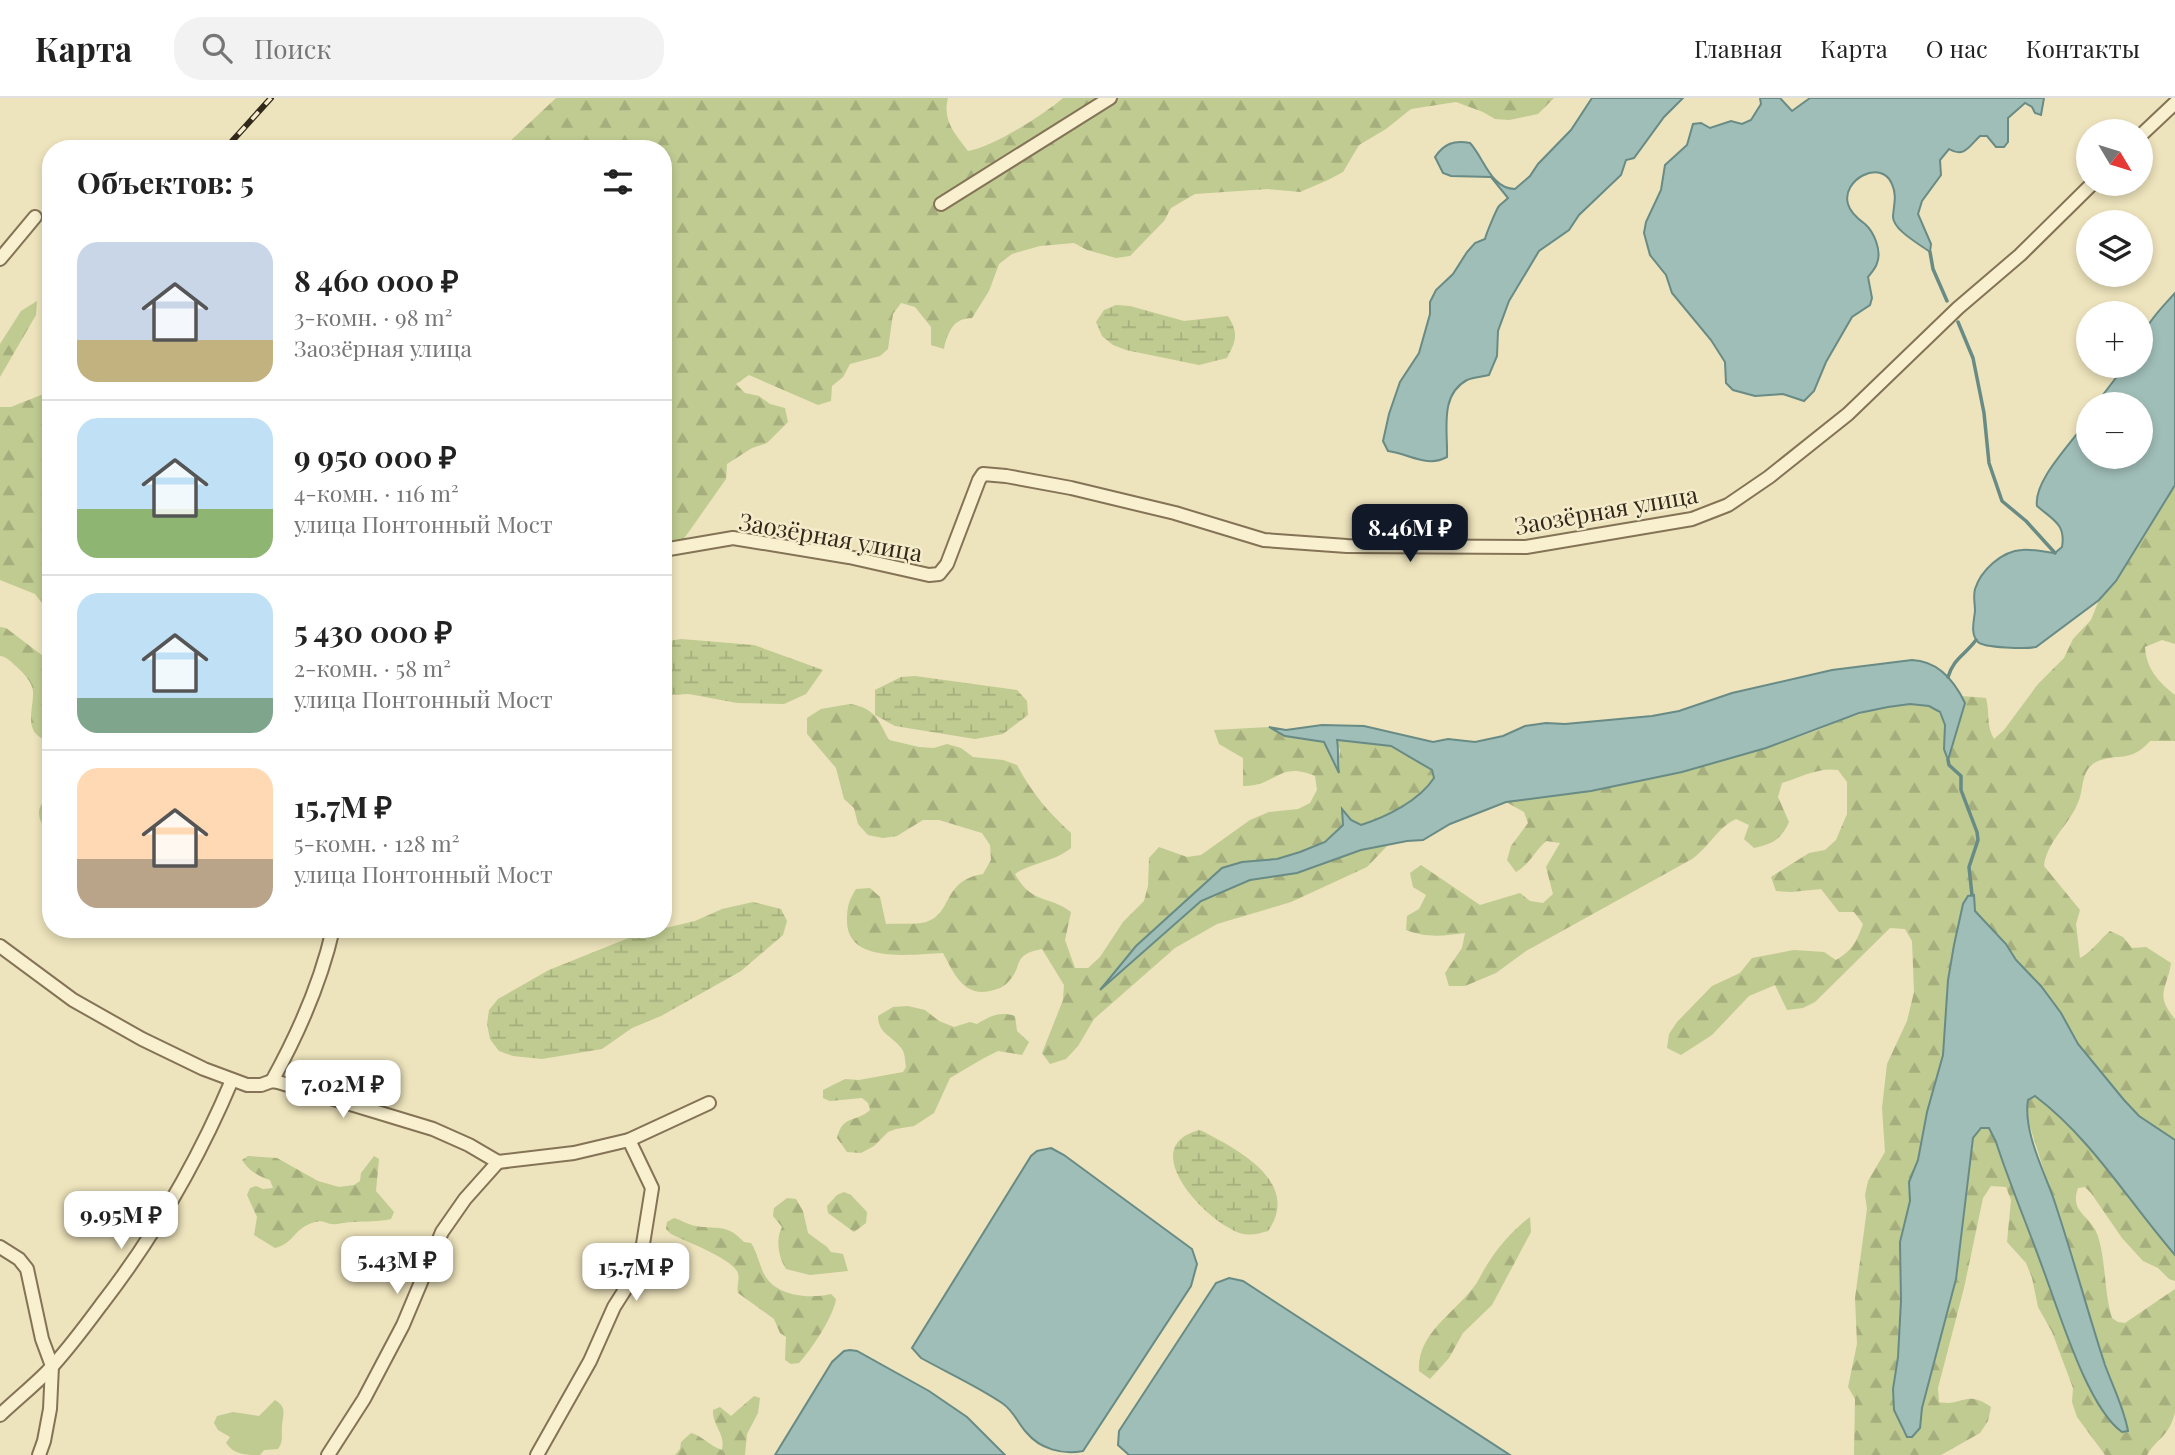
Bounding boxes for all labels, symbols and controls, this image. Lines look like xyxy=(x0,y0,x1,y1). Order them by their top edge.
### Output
search box xyxy=(174,17,664,80)
text: Карта xyxy=(35,26,132,70)
icon: search xyxy=(198,29,236,67)
text: Поиск xyxy=(254,31,331,66)
text: Главная xyxy=(1694,32,1782,64)
text: Карта xyxy=(1820,32,1888,64)
text: О нас xyxy=(1926,32,1988,64)
text: Контакты xyxy=(2026,32,2140,64)
north arrow xyxy=(2076,119,2152,196)
map controls xyxy=(2076,119,2153,469)
text: Объектов: 5 xyxy=(77,162,254,202)
icon: filters xyxy=(599,163,637,201)
button: layers xyxy=(2076,210,2153,287)
text: 8 460 000 ₽ xyxy=(294,260,459,300)
icon: home xyxy=(133,270,217,354)
text: 3-комн. · 98 m² xyxy=(294,301,453,332)
button: + xyxy=(2076,301,2153,378)
text: Заозёрная улица xyxy=(294,332,472,363)
button: − xyxy=(2076,392,2153,469)
text: 9 950 000 ₽ xyxy=(294,436,457,476)
icon: home xyxy=(133,446,217,530)
text: 4-комн. · 116 m² xyxy=(294,477,459,508)
street label: Заозёрная улица xyxy=(1512,477,1700,541)
street label: Заозёрная улица xyxy=(737,504,925,568)
pin: 8.46M ₽ xyxy=(1345,504,1475,564)
text: улица Понтонный Мост xyxy=(294,508,553,539)
text: 8.46M ₽ xyxy=(1368,511,1452,542)
text: 5 430 000 ₽ xyxy=(294,611,452,651)
icon: home xyxy=(133,621,217,705)
text: 2-комн. · 58 m² xyxy=(294,652,451,683)
text: улица Понтонный Мост xyxy=(294,683,553,714)
text: 15.7M ₽ xyxy=(294,786,392,826)
icon: home xyxy=(133,796,217,880)
text: 5-комн. · 128 m² xyxy=(294,827,460,858)
text: улица Понтонный Мост xyxy=(294,858,553,889)
pin: 7.02M ₽ xyxy=(278,1060,408,1120)
text: 7.02M ₽ xyxy=(302,1067,384,1098)
pin: 9.95M ₽ xyxy=(56,1192,186,1251)
text: 9.95M ₽ xyxy=(80,1198,162,1229)
pin: 5.43M ₽ xyxy=(332,1236,462,1296)
text: 5.43M ₽ xyxy=(357,1243,437,1274)
pin: 15.7M ₽ xyxy=(571,1244,701,1303)
text: 15.7M ₽ xyxy=(598,1250,674,1281)

